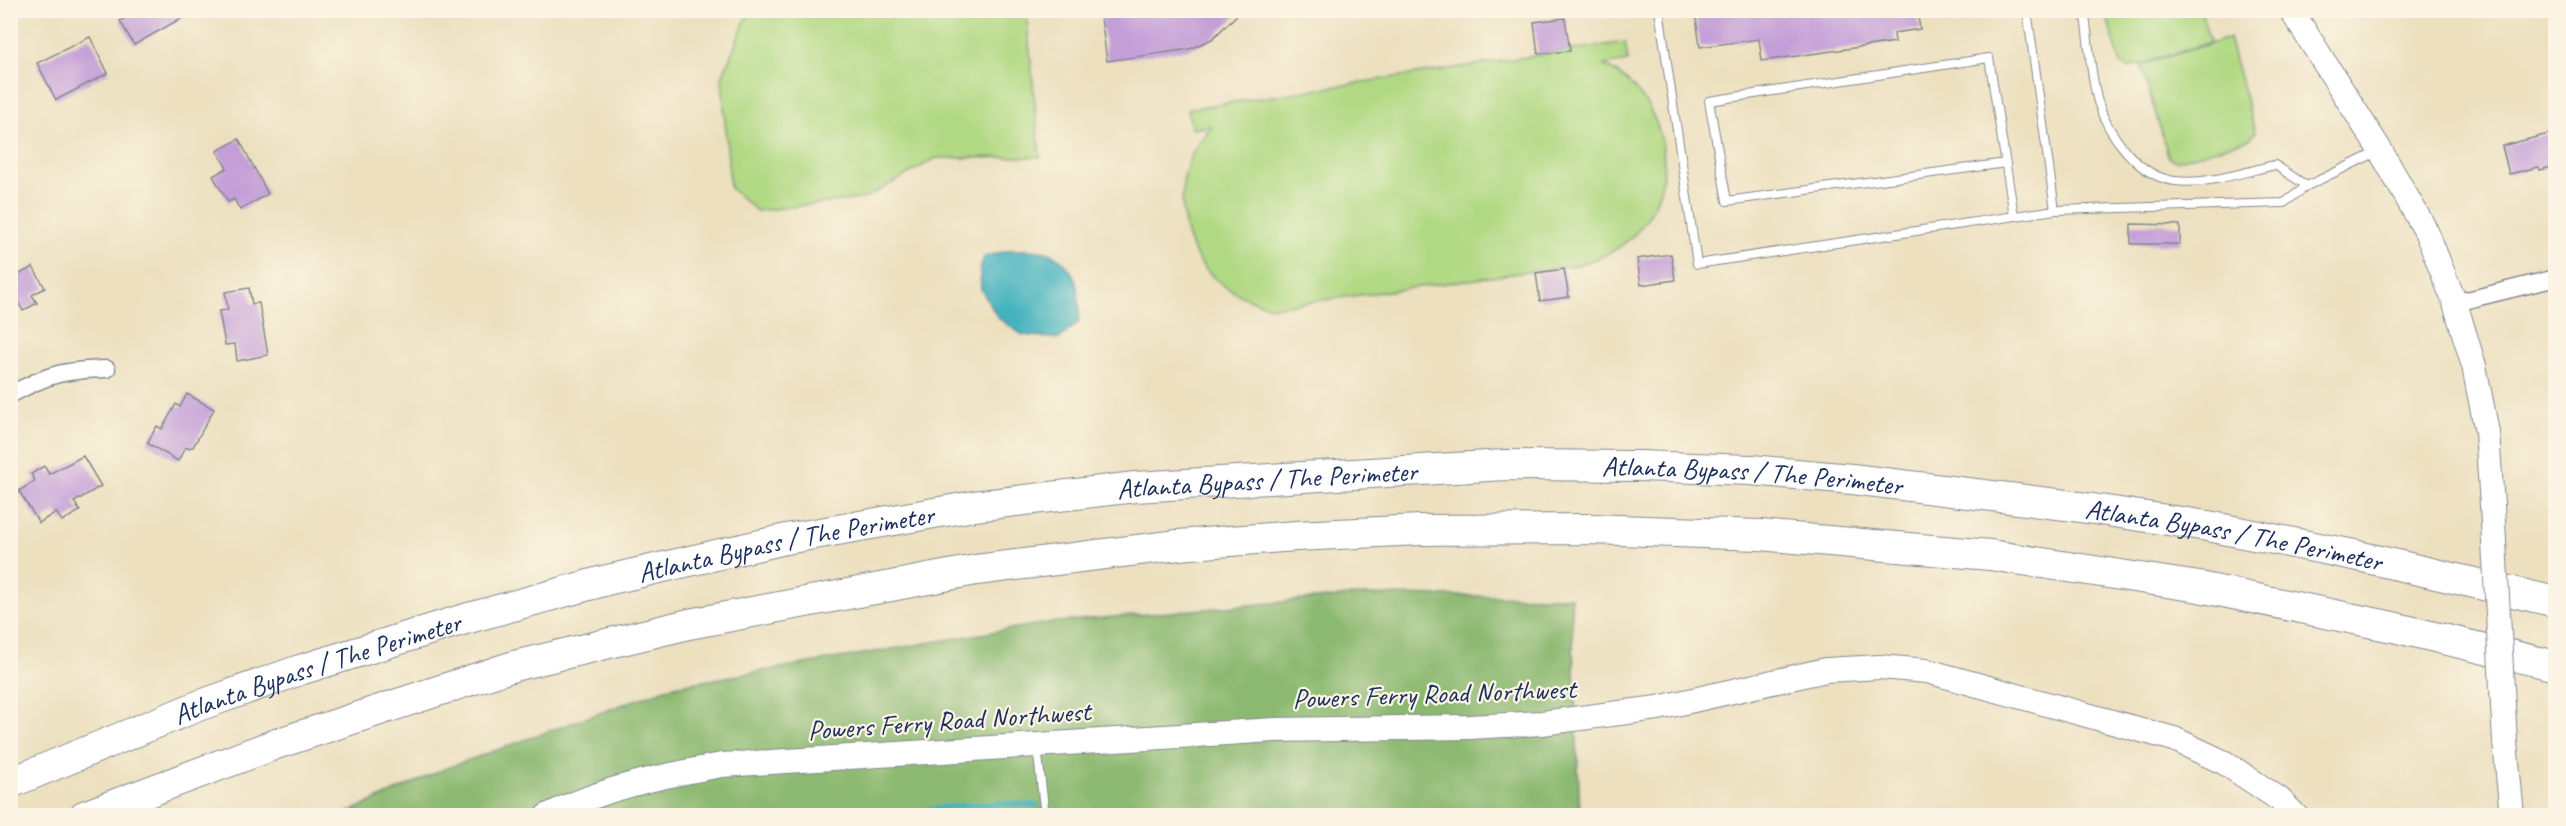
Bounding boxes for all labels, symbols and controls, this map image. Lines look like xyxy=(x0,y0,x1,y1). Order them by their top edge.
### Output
street label: Atlanta Bypass / The Perimeter xyxy=(1602,449,1906,503)
street label: Atlanta Bypass / The Perimeter xyxy=(1115,453,1420,507)
street label: Atlanta Bypass / The Perimeter xyxy=(2083,491,2387,579)
street label: Atlanta Bypass / The Perimeter xyxy=(635,496,938,590)
street label: Atlanta Bypass / The Perimeter xyxy=(168,604,467,732)
street label: Powers Ferry Road Northwest xyxy=(1292,671,1579,716)
street label: Powers Ferry Road Northwest xyxy=(806,693,1094,748)

